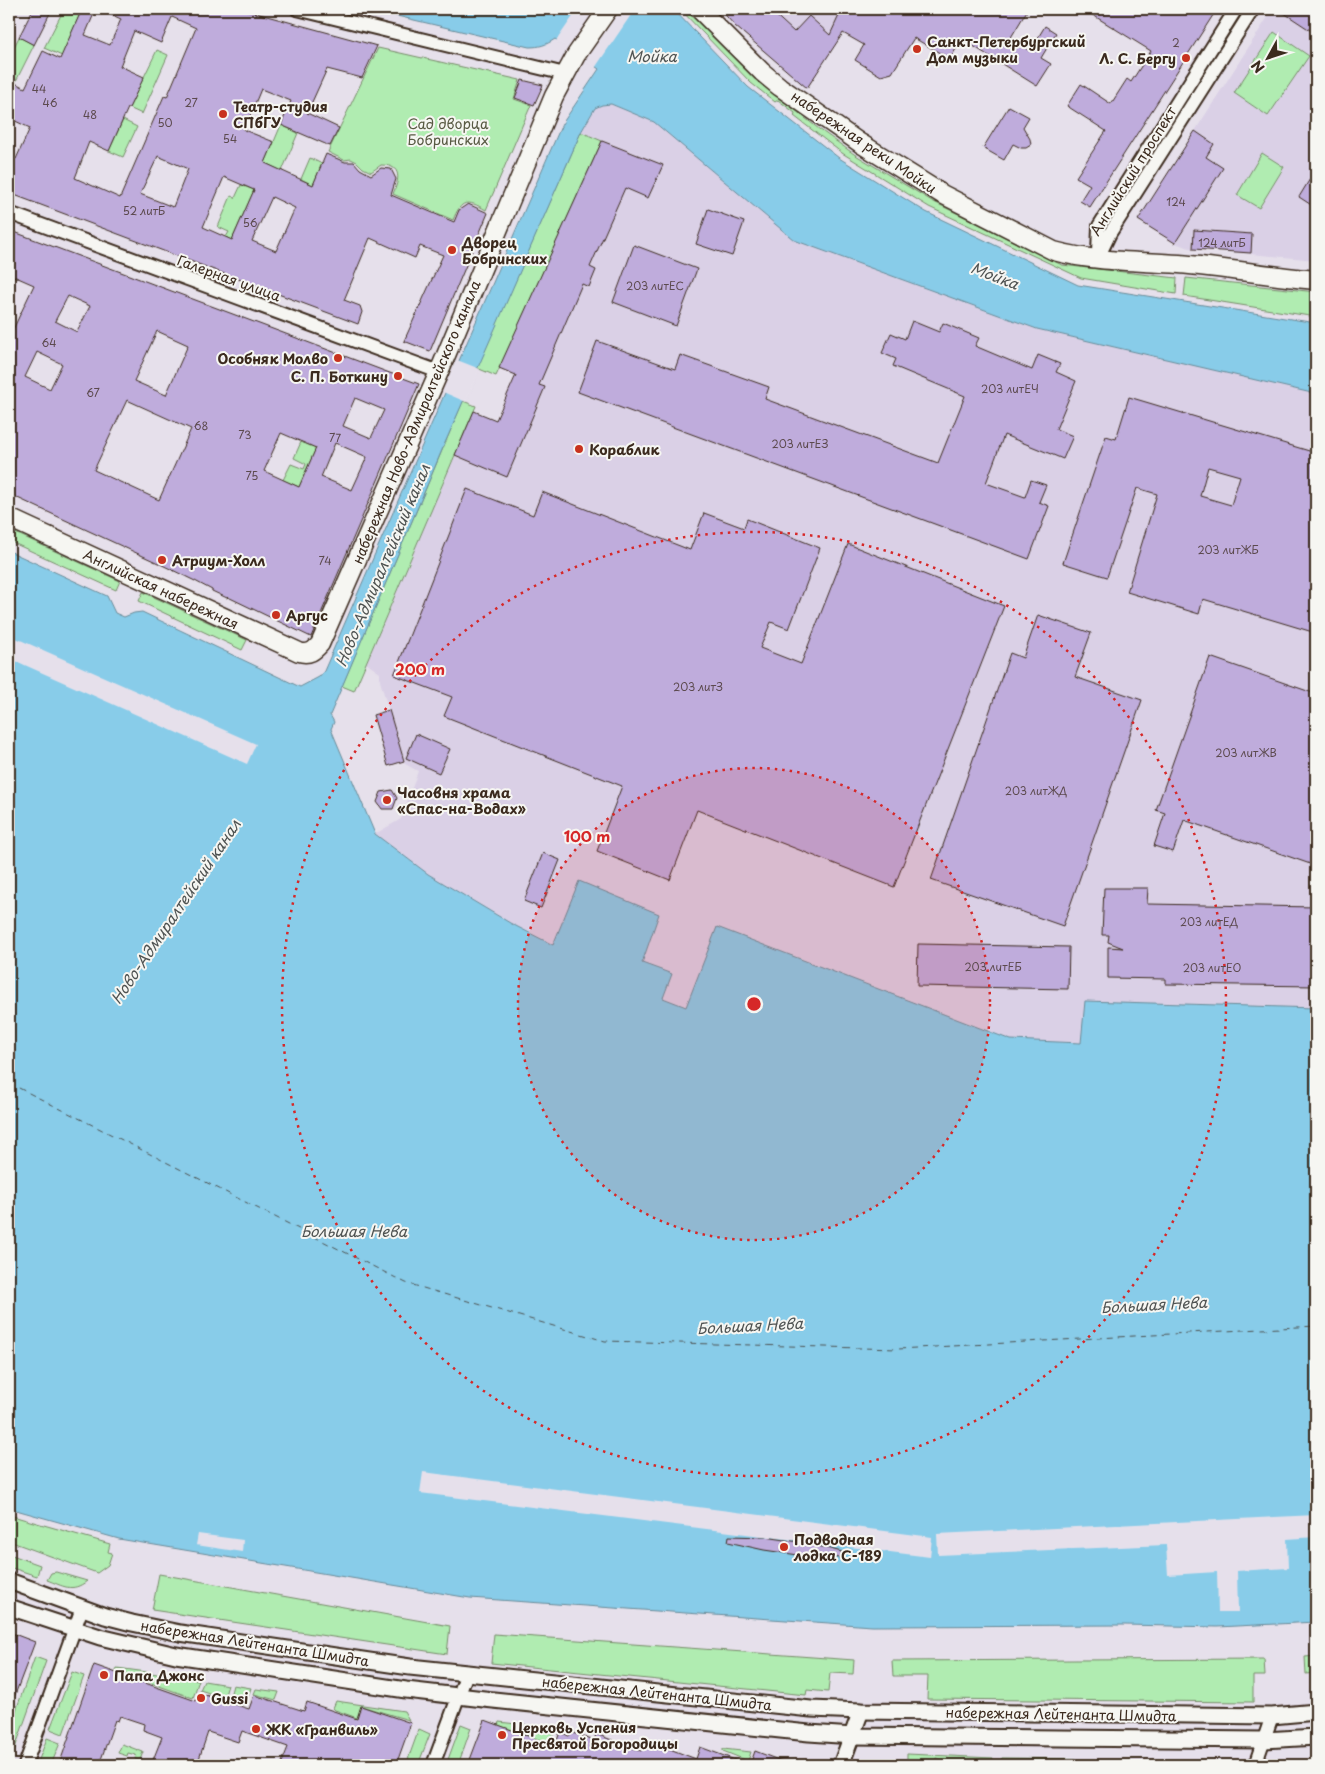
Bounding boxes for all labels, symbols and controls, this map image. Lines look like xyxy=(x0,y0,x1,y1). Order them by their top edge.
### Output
place label: Санкт-Петербургский Дом музыки xyxy=(926,31,1086,68)
north arrow xyxy=(1242,32,1292,82)
house number: 2 xyxy=(1172,34,1180,51)
marker: Санкт-Петербургский Дом музыки xyxy=(911,43,923,55)
water label: Мойка xyxy=(627,44,677,67)
place label: Л. С. Бергу xyxy=(1099,48,1176,69)
marker: Л. С. Бергу xyxy=(1180,52,1192,64)
text: N xyxy=(1246,56,1269,78)
house number: 44 xyxy=(32,80,46,97)
street label: набережная реки Мойки xyxy=(787,86,941,198)
house number: 46 xyxy=(43,94,58,111)
house number: 27 xyxy=(184,94,198,111)
place label: Театр-студия СПбГУ xyxy=(233,96,328,133)
street label: Английский проспект xyxy=(1085,102,1181,240)
house number: 48 xyxy=(83,106,97,123)
marker: Театр-студия СПбГУ xyxy=(217,108,229,120)
park label: Сад дворца Бобринских xyxy=(407,113,489,150)
house number: 50 xyxy=(157,114,173,131)
house number: 54 xyxy=(223,130,237,147)
house number: 124 xyxy=(1166,193,1186,210)
house number: 52 литБ xyxy=(123,202,165,219)
house number: 56 xyxy=(243,214,258,231)
place label: Дворец Бобринских xyxy=(461,232,547,269)
house number: 124 литБ xyxy=(1198,234,1246,251)
marker: Дворец Бобринских xyxy=(446,244,458,256)
street label: Галерная улица xyxy=(174,249,284,307)
water label: Мойка xyxy=(968,255,1023,295)
street label: набережная Ново-Адмиралтейского канала xyxy=(347,277,486,567)
house number: 203 литЕС xyxy=(626,277,684,294)
house number: 64 xyxy=(42,334,56,351)
place label: Особняк Молво xyxy=(217,348,328,369)
marker: Особняк Молво xyxy=(332,352,344,364)
place label: С. П. Боткину xyxy=(291,366,388,387)
marker: С. П. Боткину xyxy=(392,370,404,382)
house number: 203 литЕЧ xyxy=(981,380,1039,397)
house number: 67 xyxy=(86,384,100,401)
house number: 68 xyxy=(194,417,208,434)
house number: 73 xyxy=(238,426,252,443)
house number: 77 xyxy=(329,429,341,446)
house number: 203 литЕЗ xyxy=(771,435,829,452)
place label: Кораблик xyxy=(589,439,659,460)
marker: Кораблик xyxy=(573,443,585,455)
water label: Ново-Адмиралтейский канал xyxy=(329,460,435,670)
house number: 75 xyxy=(246,467,258,484)
house number: 203 литЖБ xyxy=(1197,541,1259,558)
street label: Английская набережная xyxy=(80,544,242,634)
place label: Атриум-Холл xyxy=(172,550,266,571)
house number: 74 xyxy=(318,552,332,569)
marker: Атриум-Холл xyxy=(156,554,168,566)
place label: Аргус xyxy=(286,605,328,626)
marker: Аргус xyxy=(270,609,282,621)
text: 200 m xyxy=(395,657,445,680)
house number: 203 литЗ xyxy=(673,678,723,695)
house number: 203 литЖВ xyxy=(1215,744,1277,761)
place label: Часовня храма «Спас-на-Водах» xyxy=(397,782,526,819)
house number: 203 литЖД xyxy=(1005,782,1068,799)
marker: Часовня храма «Спас-на-Водах» xyxy=(381,794,393,806)
water label: Ново-Адмиралтейский канал xyxy=(104,814,246,1008)
text: 100 m xyxy=(564,824,610,847)
house number: 203 литЕД xyxy=(1180,913,1239,930)
house number: 203 литЕБ xyxy=(964,958,1022,975)
house number: 203 литЕО xyxy=(1183,959,1241,976)
centre of rings xyxy=(745,995,763,1013)
water label: Большая Нева xyxy=(301,1219,408,1242)
water label: Большая Нева xyxy=(1100,1290,1208,1318)
water label: Большая Нева xyxy=(696,1311,804,1339)
place label: Подводная лодка С-189 xyxy=(793,1529,882,1566)
marker: Подводная лодка С-189 xyxy=(778,1541,790,1553)
street label: набережная Лейтенанта Шмидта xyxy=(139,1615,371,1671)
place label: Папа Джонс xyxy=(114,1665,205,1686)
marker: Папа Джонс xyxy=(98,1669,110,1681)
street label: набережная Лейтенанта Шмидта xyxy=(541,1670,773,1716)
place label: Gussi xyxy=(211,1688,248,1709)
marker: Gussi xyxy=(195,1692,207,1704)
street label: набережная Лейтенанта Шмидта xyxy=(945,1701,1177,1727)
place label: Церковь Успения Пресвятой Богородицы xyxy=(512,1717,678,1754)
place label: ЖК «Гранвиль» xyxy=(265,1719,379,1740)
marker: ЖК «Гранвиль» xyxy=(250,1723,262,1735)
marker: Церковь Успения Пресвятой Богородицы xyxy=(496,1729,508,1741)

